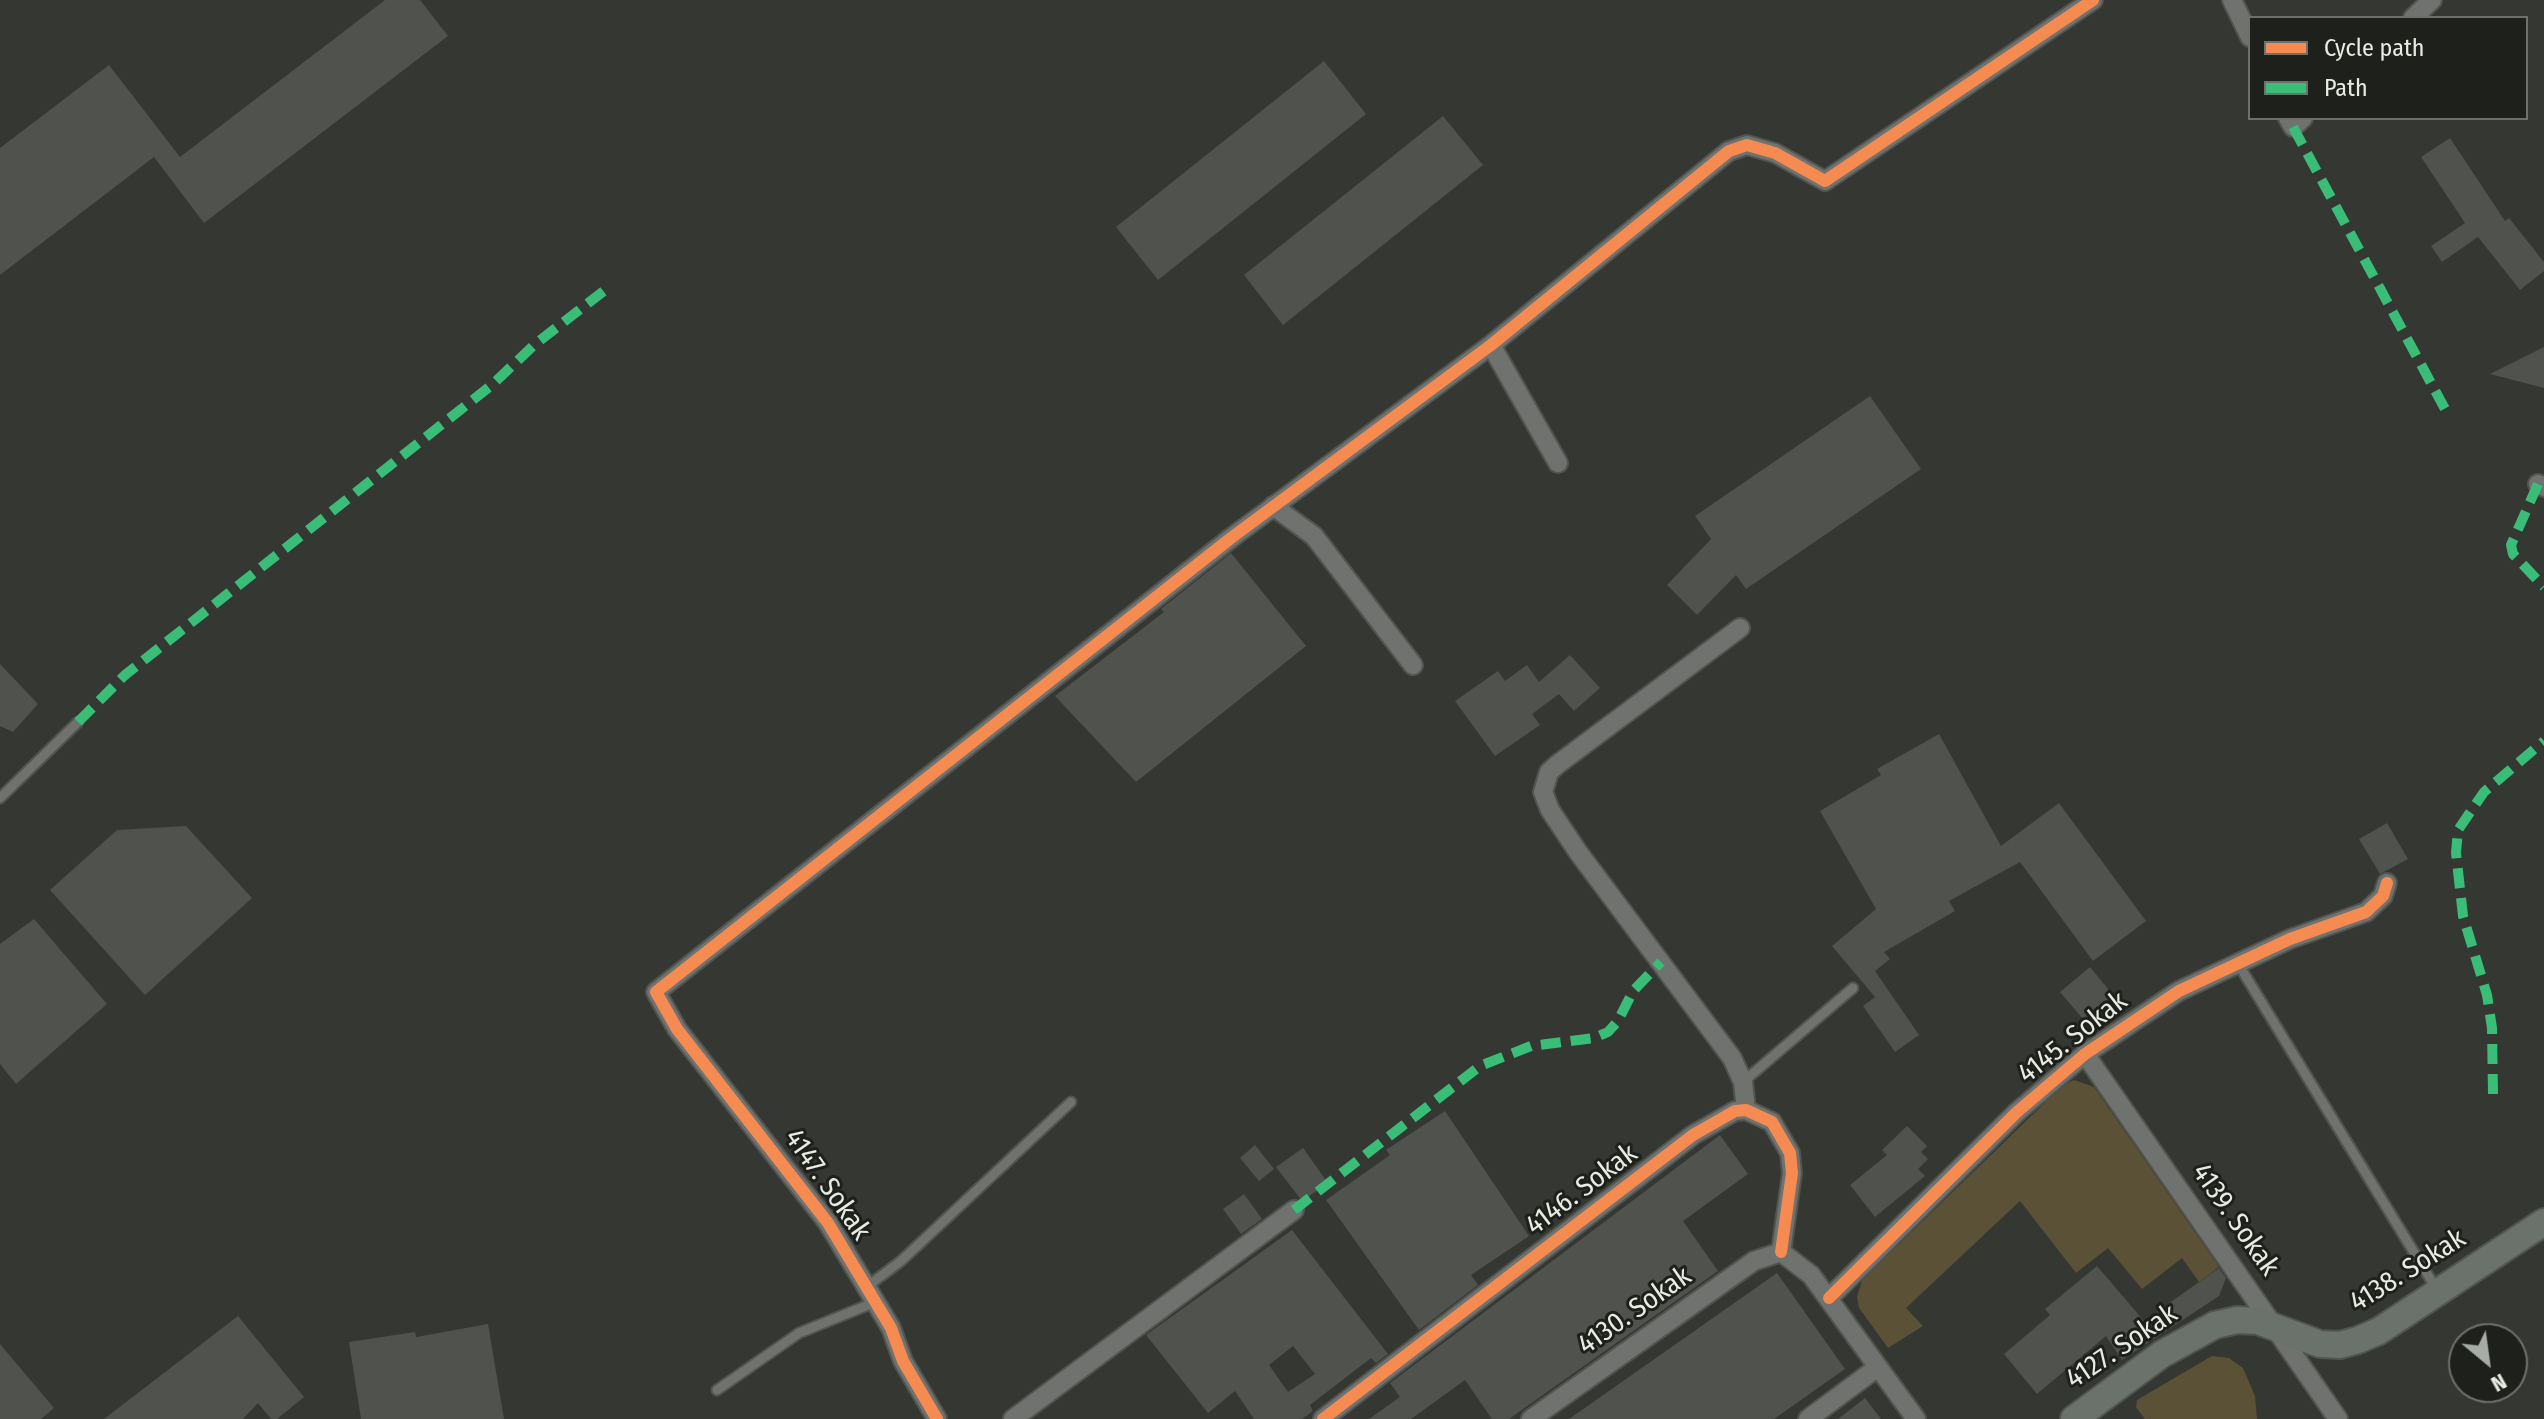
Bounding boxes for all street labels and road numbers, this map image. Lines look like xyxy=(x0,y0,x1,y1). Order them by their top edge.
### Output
street label: 4145. Sokak xyxy=(2012,985,2134,1091)
street label: 4147. Sokak xyxy=(777,1123,877,1247)
street label: 4146. Sokak xyxy=(1520,1137,1644,1243)
street label: 4139. Sokak xyxy=(2184,1157,2286,1283)
street label: 4138. Sokak xyxy=(2344,1222,2472,1320)
street label: 4130. Sokak xyxy=(1572,1260,1698,1362)
street label: 4127. Sokak xyxy=(2060,1298,2184,1396)

